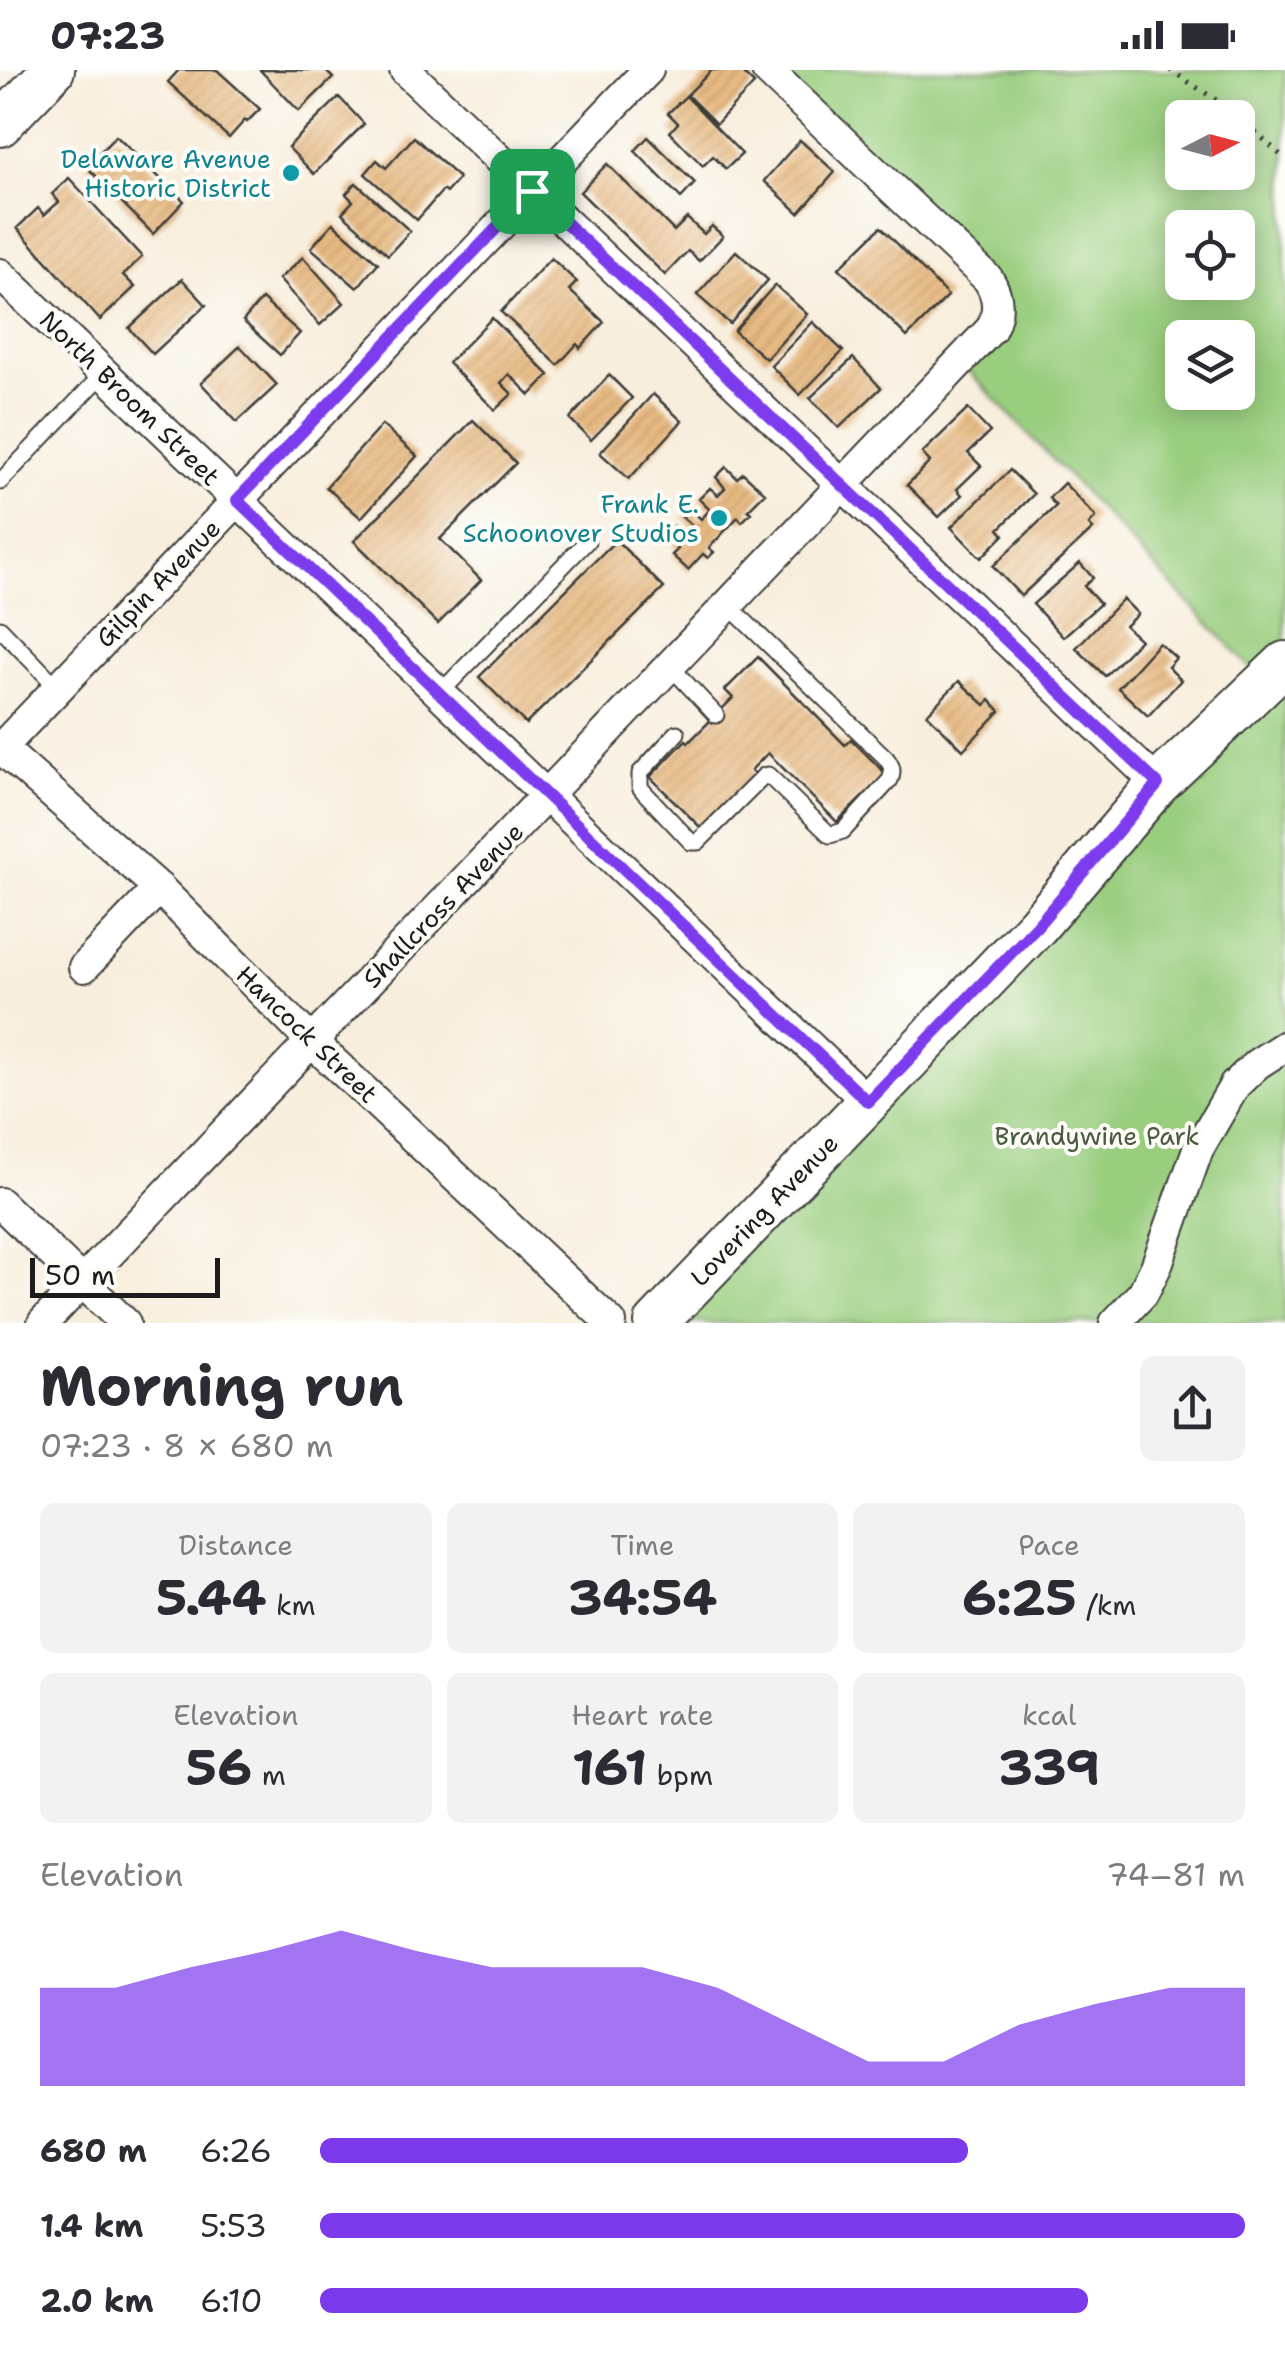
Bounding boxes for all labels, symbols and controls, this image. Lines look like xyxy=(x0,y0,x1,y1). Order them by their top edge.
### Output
text: 07:23 xyxy=(50,10,165,61)
north arrow xyxy=(1165,100,1255,190)
map controls xyxy=(1165,100,1255,410)
place label: Delaware Avenue Historic District xyxy=(61,142,271,205)
pin xyxy=(490,149,575,234)
marker: Delaware Avenue Historic District xyxy=(280,162,302,184)
icon: arrive xyxy=(505,164,560,219)
button: locate xyxy=(1165,210,1255,300)
street label: North Broom Street xyxy=(32,303,228,493)
button: layers xyxy=(1165,320,1255,410)
place label: Frank E. Schoonover Studios xyxy=(463,487,699,550)
marker: Frank E. Schoonover Studios xyxy=(708,507,730,529)
street label: Gilpin Avenue xyxy=(88,512,228,654)
street label: Shallcross Avenue xyxy=(355,815,531,995)
street label: Hancock Street xyxy=(229,958,385,1110)
park label: Brandywine Park xyxy=(994,1119,1200,1153)
street label: Lovering Avenue xyxy=(683,1126,845,1294)
scale bar xyxy=(30,1253,220,1298)
text: 50 m xyxy=(45,1256,115,1294)
text: Morning run xyxy=(40,1349,404,1423)
button: share xyxy=(1140,1356,1245,1461)
text: 07:23 · 8 × 680 m xyxy=(40,1424,333,1467)
text: Distance xyxy=(178,1526,293,1564)
text: Time xyxy=(610,1526,675,1564)
text: Pace xyxy=(1018,1526,1080,1564)
text: 5.44 xyxy=(156,1564,267,1631)
text: 34:54 xyxy=(568,1564,717,1631)
text: 6:25 xyxy=(962,1564,1077,1631)
text: km xyxy=(267,1586,316,1624)
text: /km xyxy=(1077,1586,1136,1624)
text: Elevation xyxy=(173,1696,298,1734)
text: Heart rate xyxy=(571,1696,714,1734)
text: kcal xyxy=(1022,1696,1076,1734)
text: 56 xyxy=(186,1734,252,1801)
text: 161 xyxy=(572,1734,647,1801)
text: 339 xyxy=(998,1734,1100,1801)
text: m xyxy=(252,1756,286,1794)
text: bpm xyxy=(647,1756,713,1794)
text: Elevation xyxy=(40,1853,183,1896)
text: 74–81 m xyxy=(1106,1853,1245,1896)
text: 680 m xyxy=(40,2129,147,2172)
text: 6:26 xyxy=(200,2129,272,2172)
text: 1.4 km xyxy=(40,2204,143,2247)
text: 5:53 xyxy=(200,2204,267,2247)
text: 2.0 km xyxy=(40,2279,154,2322)
text: 6:10 xyxy=(200,2279,263,2322)

